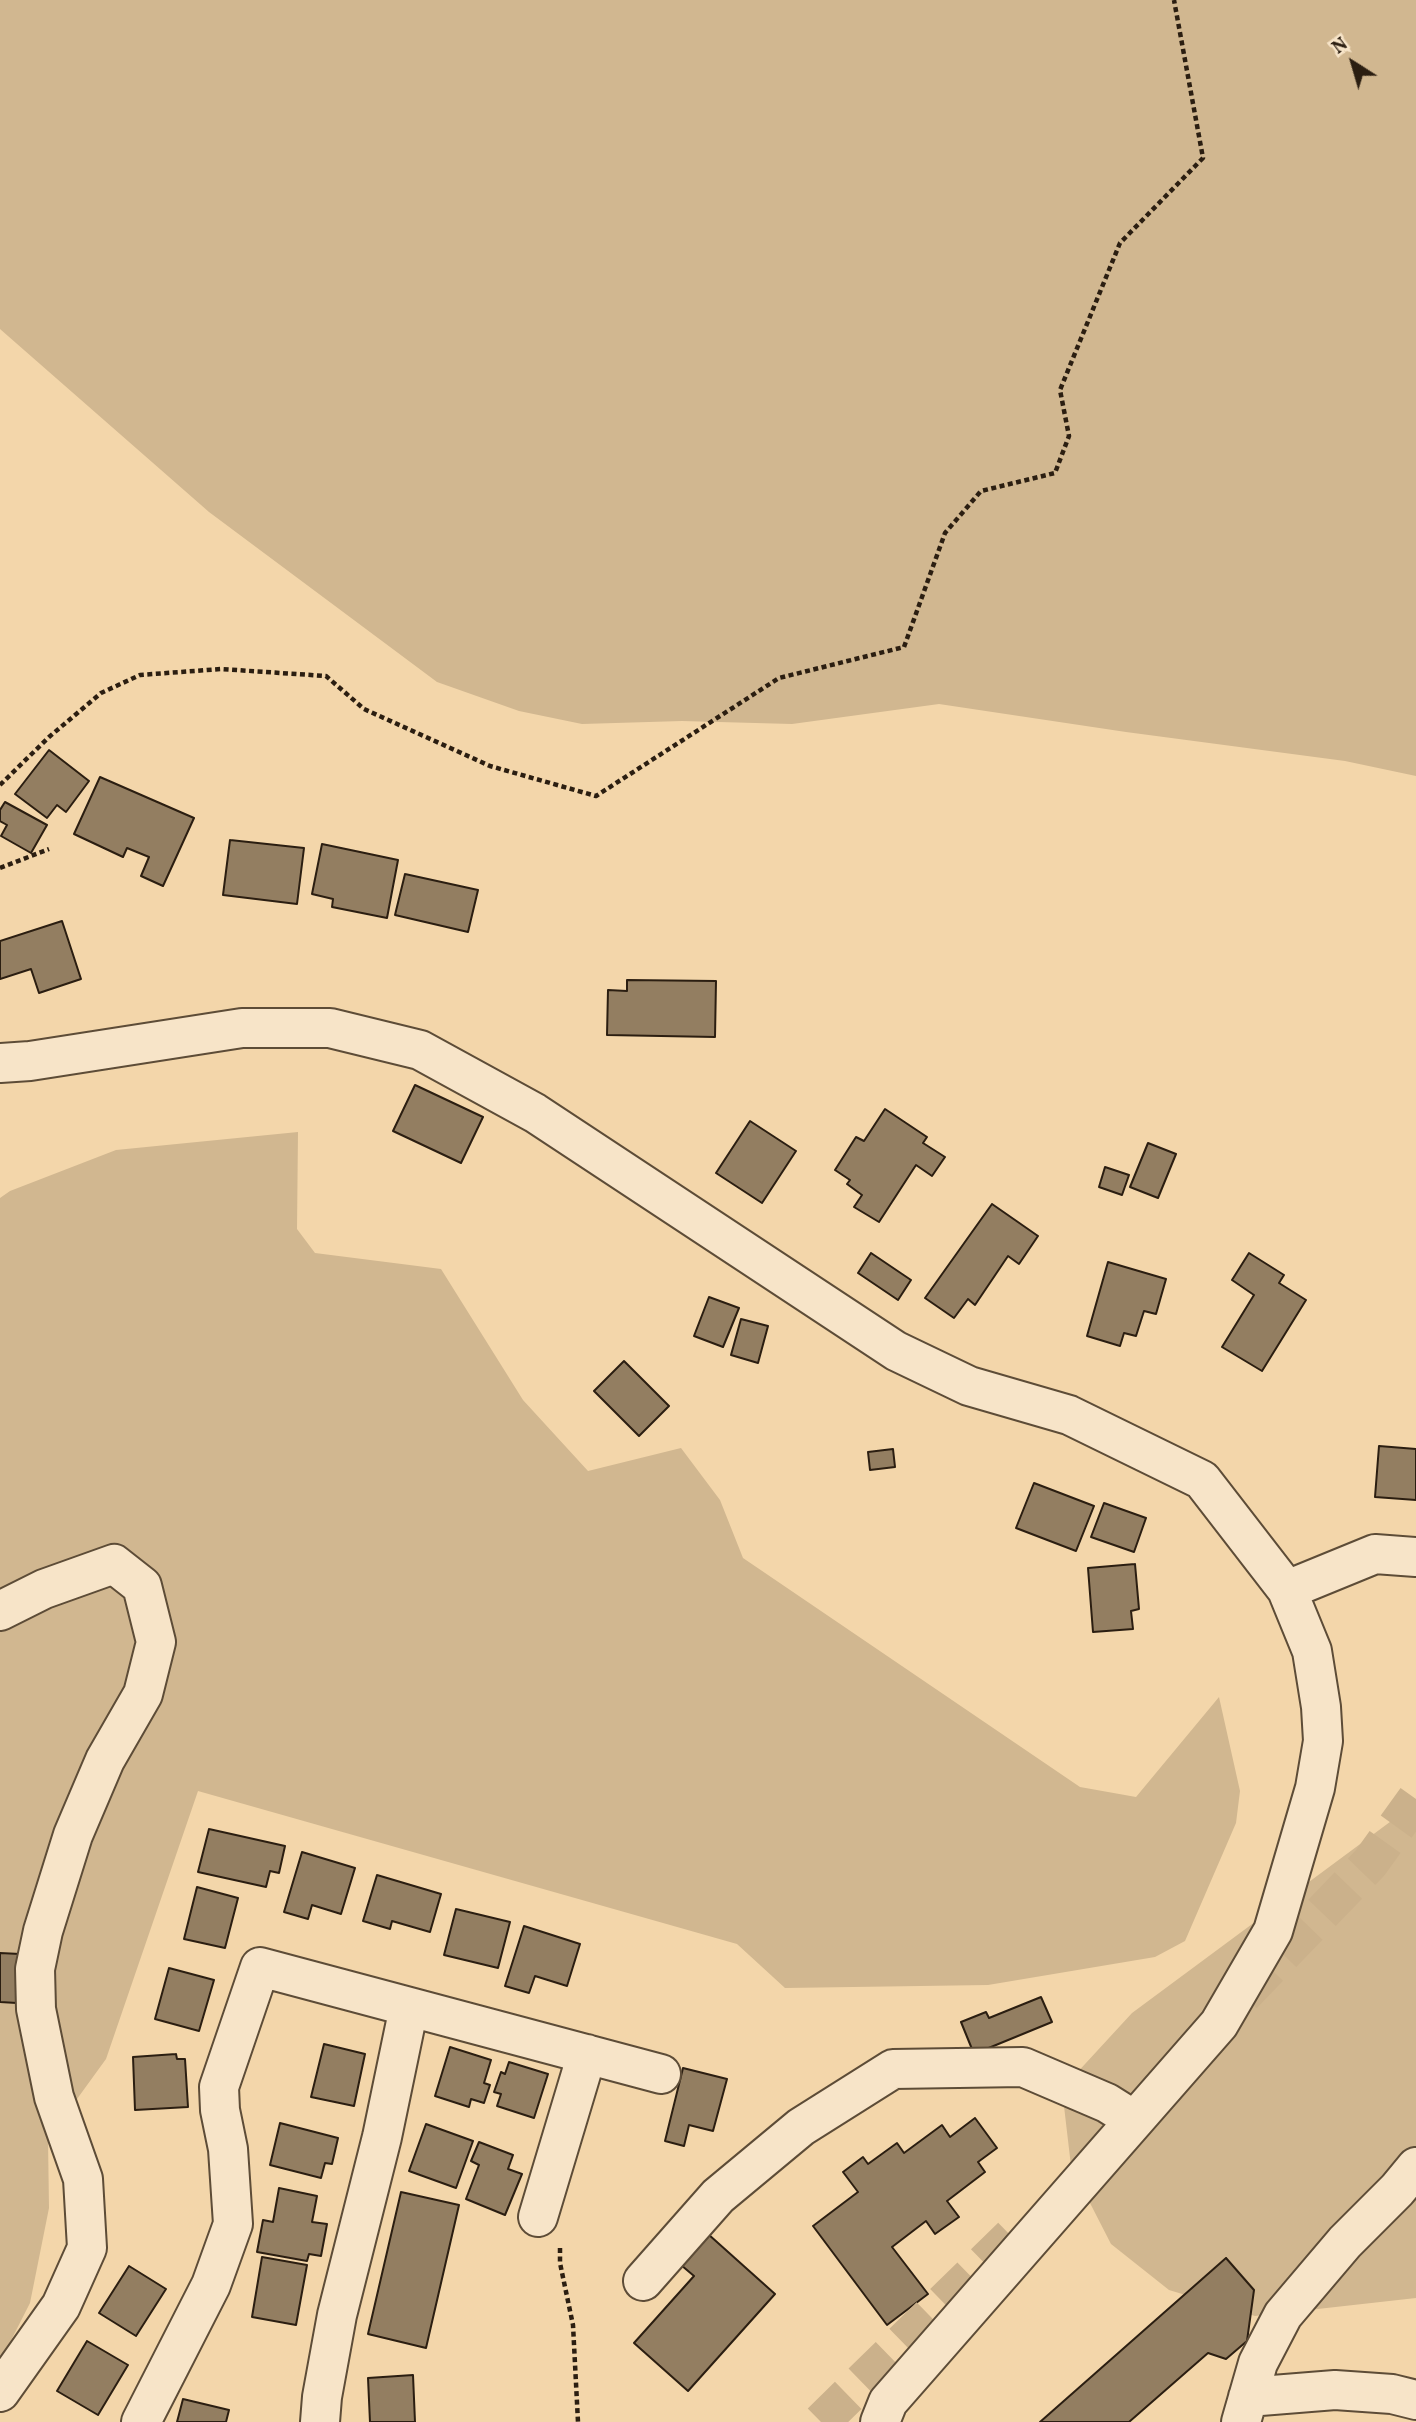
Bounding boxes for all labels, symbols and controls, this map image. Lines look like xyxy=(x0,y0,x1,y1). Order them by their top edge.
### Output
north arrow xyxy=(1318,28,1388,98)
text: N xyxy=(1327,32,1354,61)

